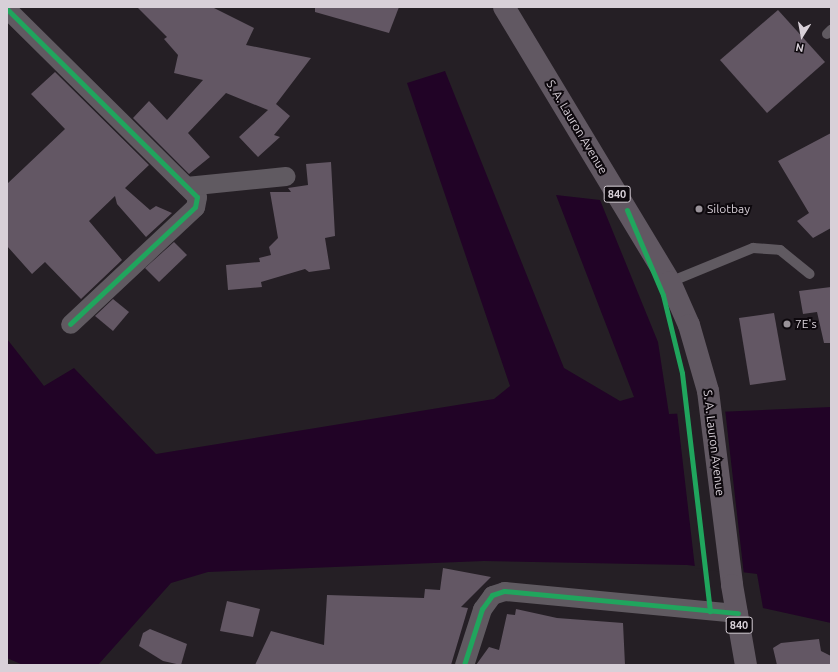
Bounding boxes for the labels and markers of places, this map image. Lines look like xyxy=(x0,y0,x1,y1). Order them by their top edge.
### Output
place label: Silotbay xyxy=(707,202,750,216)
marker: Silotbay xyxy=(694,204,704,214)
place label: 7E's xyxy=(795,317,817,331)
marker: 7E's xyxy=(782,319,792,329)

